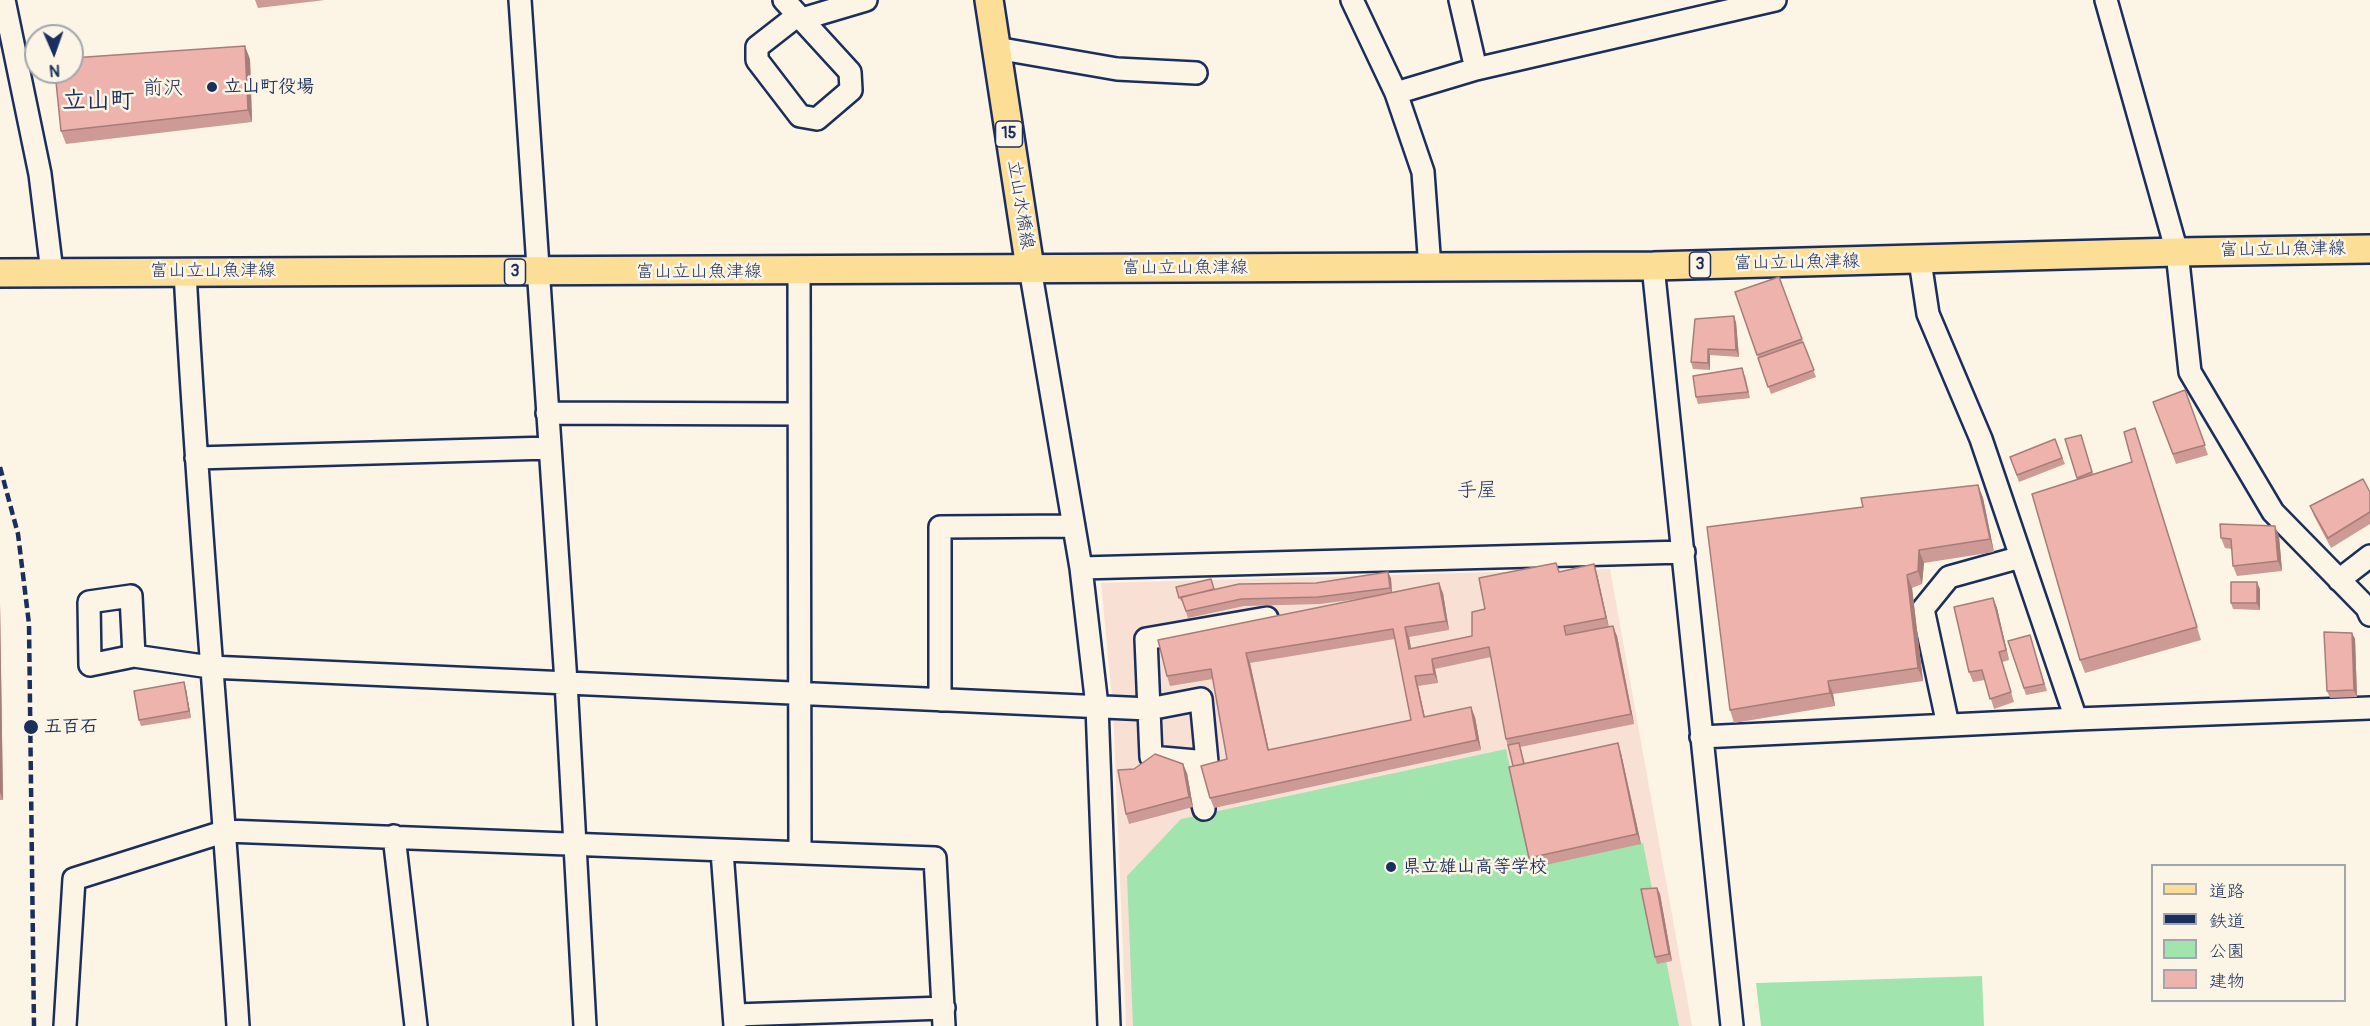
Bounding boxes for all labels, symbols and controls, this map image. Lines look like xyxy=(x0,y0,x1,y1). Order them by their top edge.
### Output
north arrow xyxy=(24,24,84,84)
text: N xyxy=(49,60,60,80)
place label: 立山町役場 xyxy=(224,76,314,98)
district label: 前沢 xyxy=(143,77,183,101)
marker: 立山町役場 xyxy=(205,80,219,94)
district label: 立山町 xyxy=(62,88,134,116)
road number: 15 xyxy=(996,121,1022,147)
street label: 立山水橋線 xyxy=(1002,159,1038,251)
street label: 富山立山魚津線 xyxy=(2220,238,2346,262)
street label: 富山立山魚津線 xyxy=(1734,251,1860,275)
road number: 3 xyxy=(1690,252,1710,278)
street label: 富山立山魚津線 xyxy=(1122,257,1248,279)
road number: 3 xyxy=(504,259,526,285)
street label: 富山立山魚津線 xyxy=(150,260,276,282)
street label: 富山立山魚津線 xyxy=(636,261,762,283)
district label: 手屋 xyxy=(1457,479,1497,503)
place label: 五百石 xyxy=(44,716,98,738)
marker: 五百石 xyxy=(22,718,40,736)
place label: 県立雄山高等学校 xyxy=(1403,856,1547,878)
marker: 県立雄山高等学校 xyxy=(1384,860,1398,874)
legend xyxy=(2151,864,2346,1002)
text: 道路 xyxy=(2209,880,2245,903)
text: 鉄道 xyxy=(2209,910,2245,933)
text: 公園 xyxy=(2209,940,2245,963)
text: 建物 xyxy=(2209,970,2245,993)

